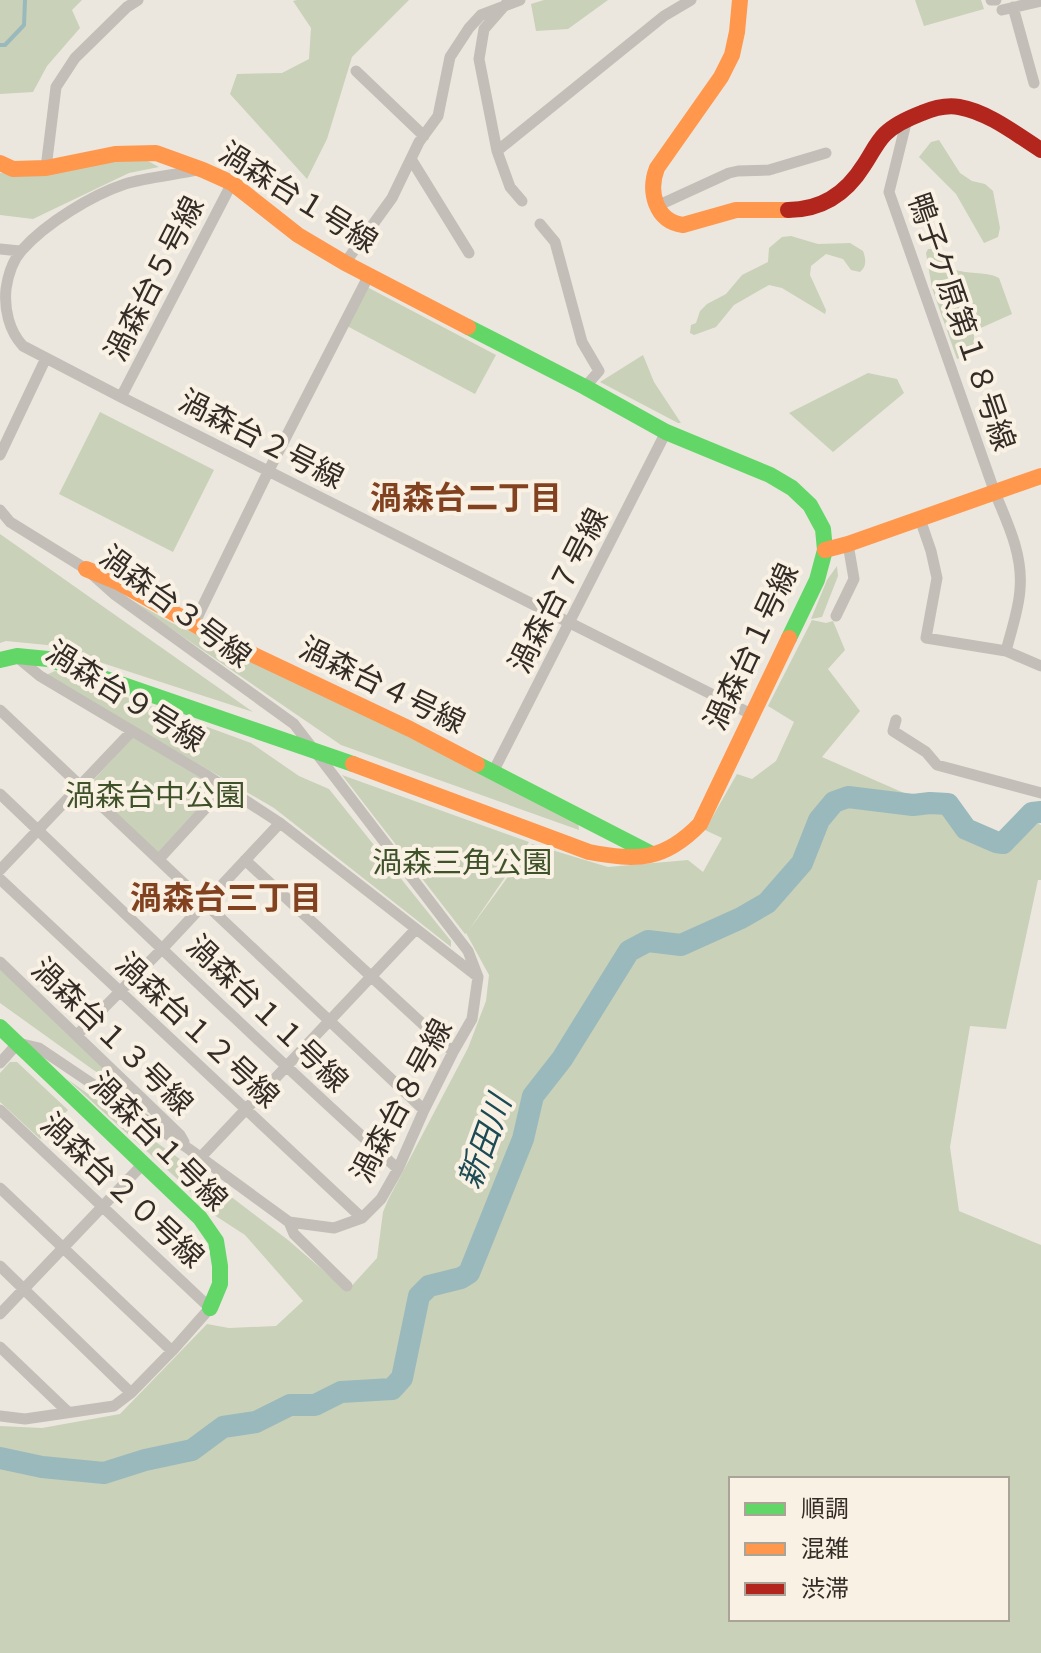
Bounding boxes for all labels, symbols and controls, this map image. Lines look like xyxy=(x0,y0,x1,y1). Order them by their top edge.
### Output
street label: 渦森台１号線 xyxy=(212,135,384,261)
street label: 鴨子ケ原第１８号線 xyxy=(900,188,1022,456)
street label: 渦森台５号線 xyxy=(98,190,212,368)
street label: 渦森台２号線 xyxy=(172,383,350,497)
district label: 渦森台二丁目 xyxy=(370,479,562,518)
street label: 渦森台７号線 xyxy=(502,502,616,680)
street label: 渦森台３号線 xyxy=(92,538,258,676)
street label: 渦森台１号線 xyxy=(697,558,807,736)
street label: 渦森台４号線 xyxy=(293,630,471,742)
street label: 渦森台９号線 xyxy=(39,634,211,760)
park label: 渦森台中公園 xyxy=(65,778,245,815)
park label: 渦森三角公園 xyxy=(372,845,552,882)
district label: 渦森台三丁目 xyxy=(130,879,322,918)
street label: 渦森台１１号線 xyxy=(179,928,355,1100)
street label: 渦森台１２号線 xyxy=(108,946,286,1116)
street label: 渦森台１３号線 xyxy=(24,951,200,1123)
street label: 渦森台８号線 xyxy=(343,1013,461,1189)
street label: 渦森台１号線 xyxy=(81,1065,235,1219)
water label: 新田川 xyxy=(450,1087,521,1194)
street label: 渦森台２０号線 xyxy=(33,1106,211,1276)
legend xyxy=(729,1477,1009,1621)
text: 順調 xyxy=(801,1494,849,1524)
text: 混雑 xyxy=(801,1534,849,1564)
text: 渋滞 xyxy=(801,1574,849,1604)

